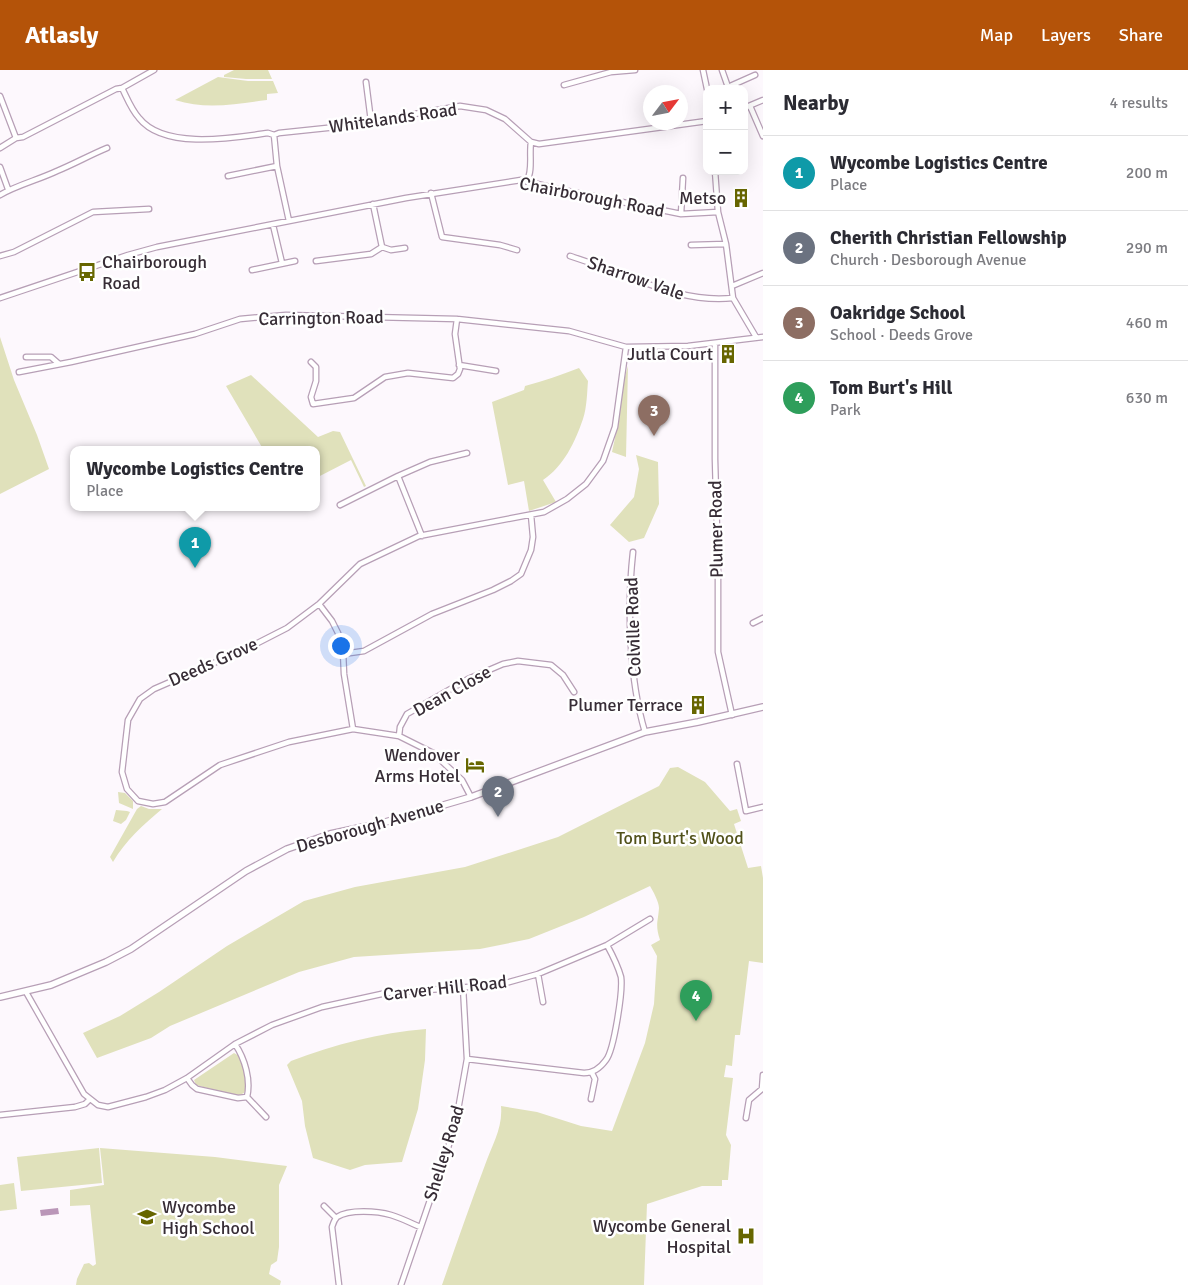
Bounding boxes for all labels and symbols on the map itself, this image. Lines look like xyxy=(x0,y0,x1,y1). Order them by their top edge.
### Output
north arrow xyxy=(643,85,688,130)
street label: Whitelands Road xyxy=(327,98,459,138)
street label: Chairborough Road xyxy=(518,172,666,222)
place label: Metso xyxy=(679,187,726,209)
building icon: Metso xyxy=(730,187,752,209)
place label: Chairborough Road xyxy=(102,251,207,294)
street label: Sharrow Vale xyxy=(585,251,687,305)
bus stop icon: Chairborough Road xyxy=(76,261,98,283)
street label: Carrington Road xyxy=(258,306,384,330)
place label: Jutla Court xyxy=(627,343,713,365)
building icon: Jutla Court xyxy=(717,343,739,365)
pin: 3 xyxy=(638,395,670,436)
street label: Plumer Road xyxy=(704,480,728,578)
pin: 1 xyxy=(179,527,211,568)
street label: Colville Road xyxy=(620,577,646,677)
street label: Deeds Grove xyxy=(165,633,261,691)
your location xyxy=(328,633,354,659)
street label: Dean Close xyxy=(409,661,495,721)
place label: Plumer Terrace xyxy=(568,694,683,716)
building icon: Plumer Terrace xyxy=(687,694,709,716)
place label: Wendover Arms Hotel xyxy=(374,744,460,787)
hotel icon: Wendover Arms Hotel xyxy=(464,754,486,776)
pin: 2 xyxy=(482,776,514,817)
street label: Desborough Avenue xyxy=(294,794,446,858)
park label: Tom Burt's Wood xyxy=(616,827,744,849)
street label: Carver Hill Road xyxy=(382,971,508,1005)
pin: 4 xyxy=(680,980,712,1021)
street label: Shelley Road xyxy=(419,1103,469,1203)
place label: Wycombe High School xyxy=(162,1196,255,1239)
school or university icon: Wycombe High School xyxy=(136,1206,158,1228)
place label: Wycombe General Hospital xyxy=(593,1215,731,1258)
hospital icon: Wycombe General Hospital xyxy=(735,1225,757,1247)

